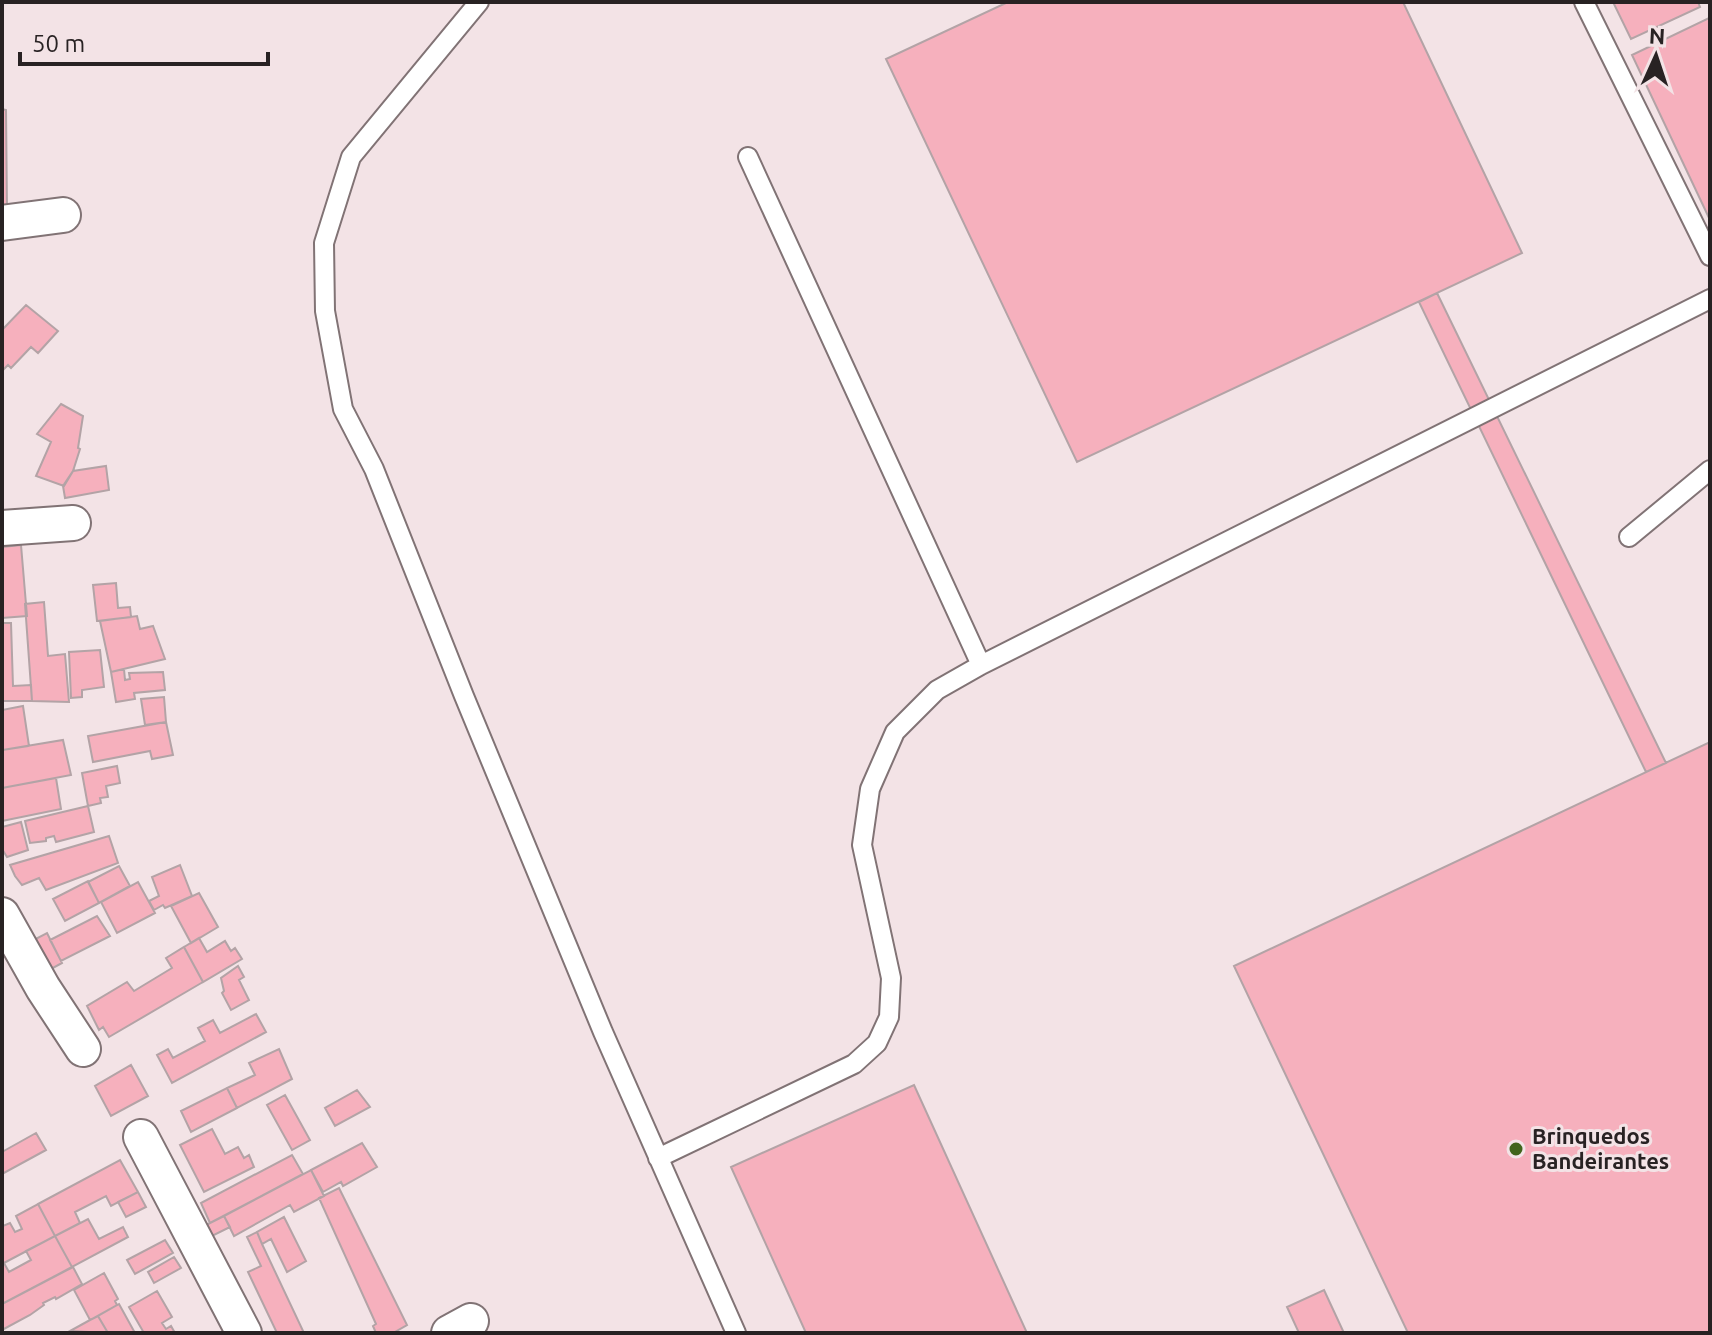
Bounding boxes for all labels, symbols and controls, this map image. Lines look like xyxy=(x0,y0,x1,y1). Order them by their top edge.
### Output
scale bar xyxy=(20,16,268,66)
north arrow xyxy=(1616,16,1696,96)
text: N xyxy=(1648,23,1666,48)
text: 50 m xyxy=(32,30,85,57)
place label: Brinquedos Bandeirantes xyxy=(1532,1123,1669,1173)
marker: Brinquedos Bandeirantes xyxy=(1507,1140,1525,1158)

